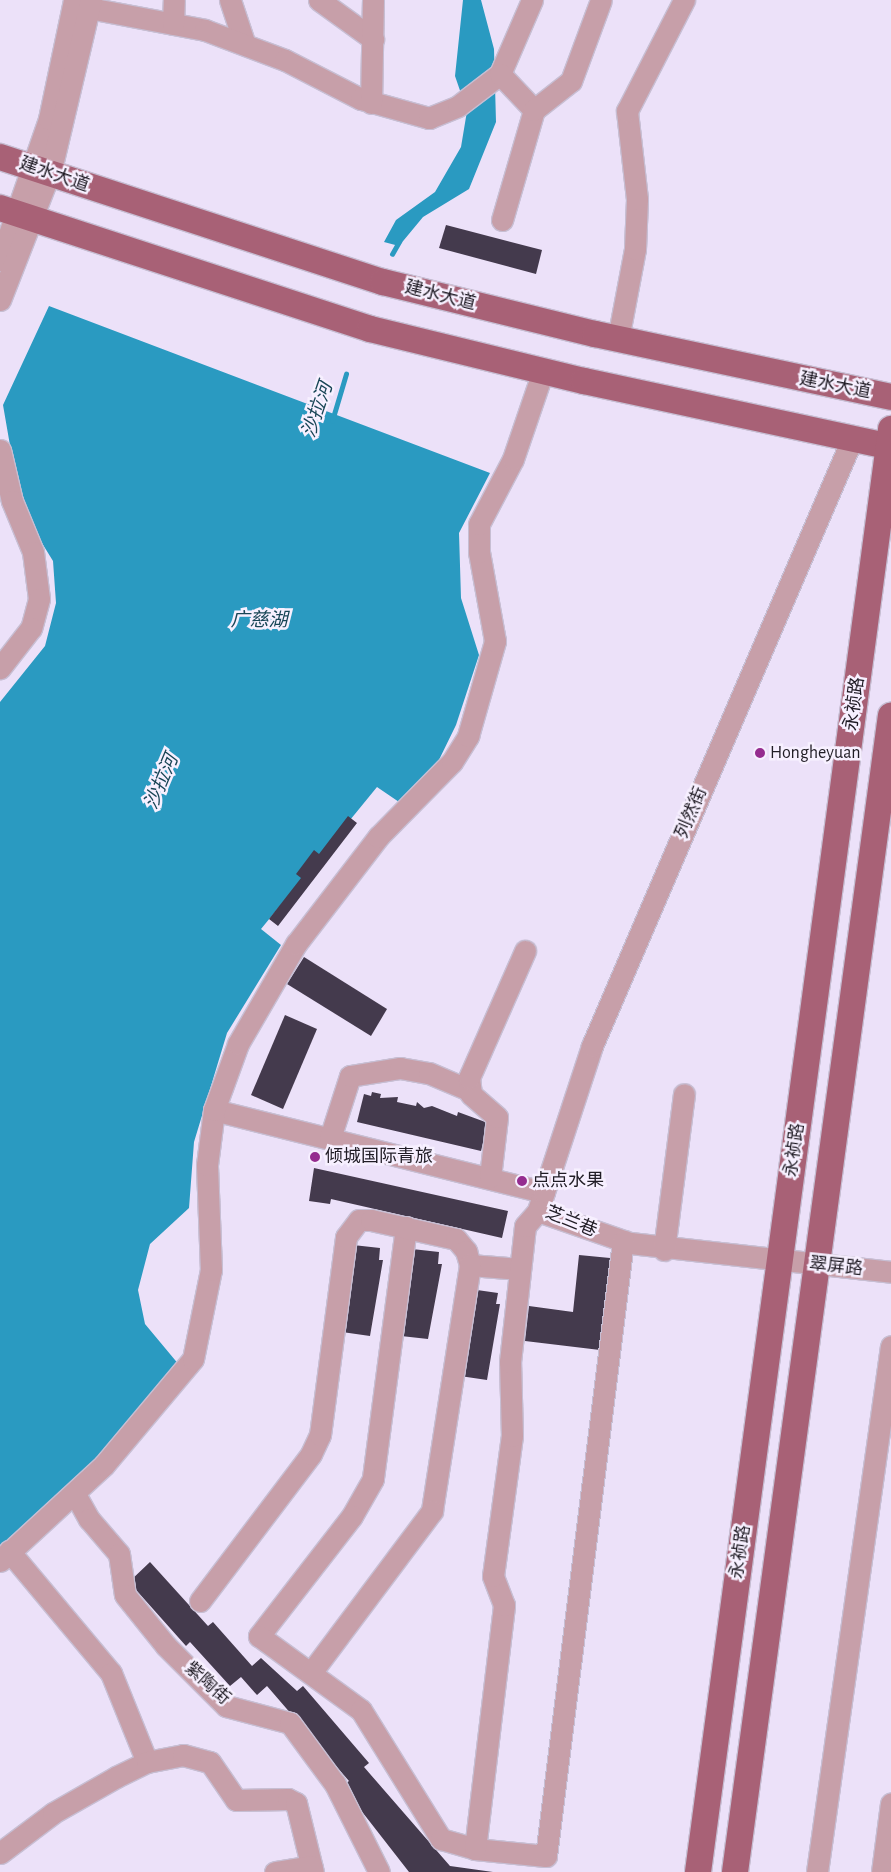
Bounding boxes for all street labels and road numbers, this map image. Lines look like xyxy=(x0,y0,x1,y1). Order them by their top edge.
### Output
street label: 建水大道 xyxy=(16,153,92,197)
street label: 建水大道 xyxy=(402,277,478,315)
street label: 建水大道 xyxy=(798,369,872,403)
street label: 永祯路 xyxy=(841,676,869,732)
street label: 列然街 xyxy=(672,784,712,842)
street label: 永祯路 xyxy=(781,1122,809,1178)
street label: 芝兰巷 xyxy=(542,1202,600,1242)
street label: 翠屏路 xyxy=(808,1253,864,1281)
street label: 永祯路 xyxy=(727,1524,755,1580)
street label: 紫陶街 xyxy=(180,1658,234,1710)

